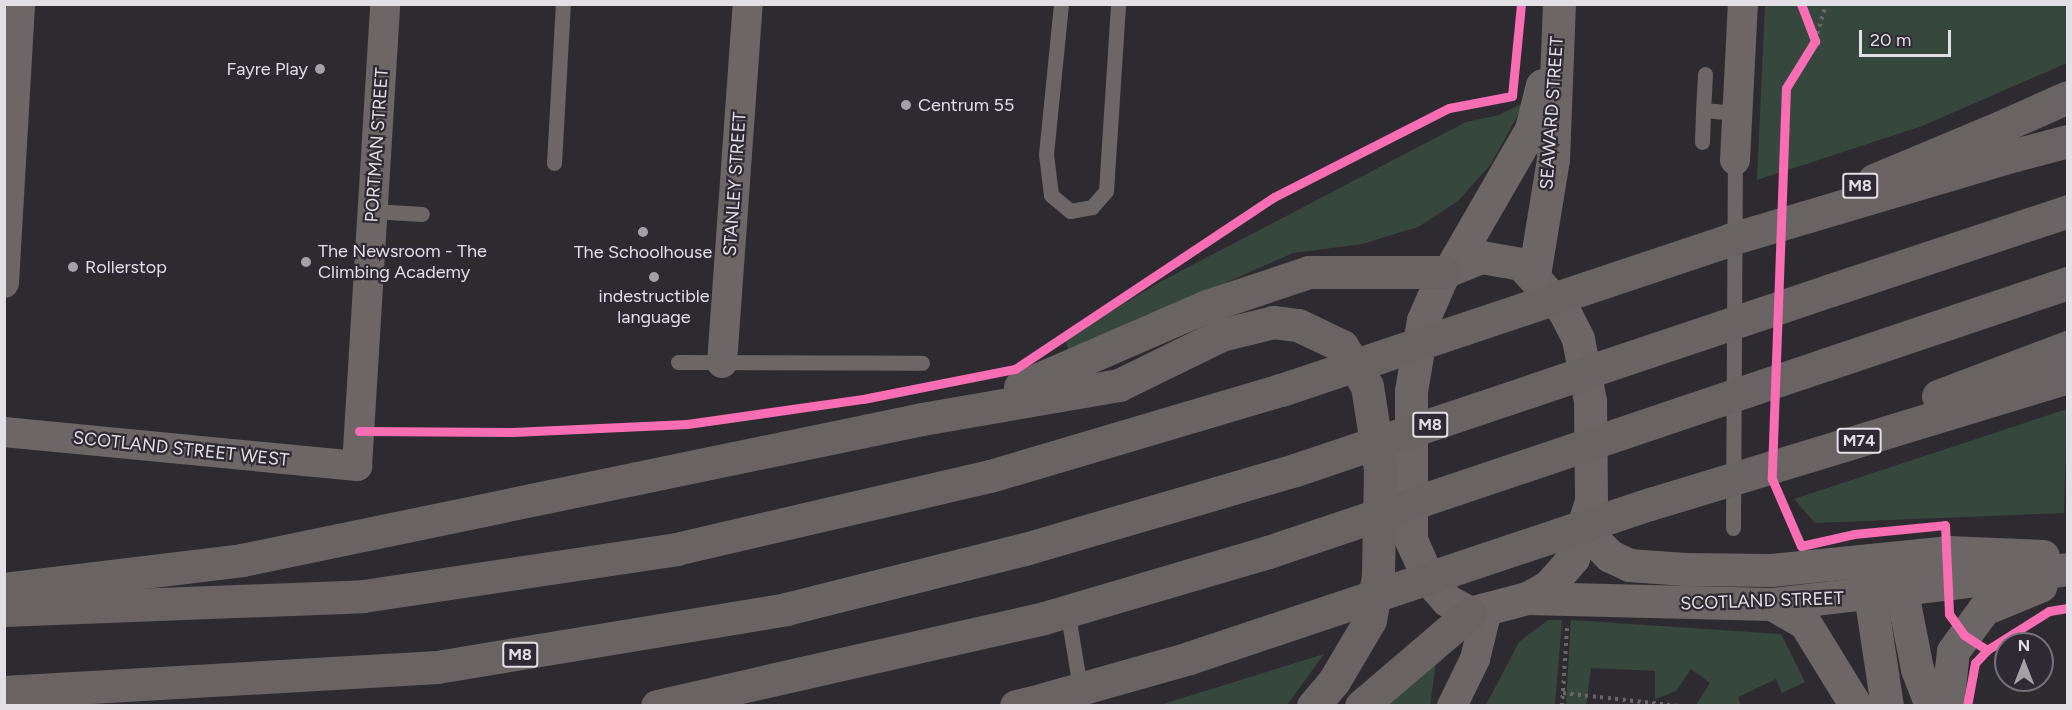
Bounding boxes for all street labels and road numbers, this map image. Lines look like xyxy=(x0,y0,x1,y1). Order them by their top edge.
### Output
street label: SEAWARD STREET xyxy=(1536,36,1568,190)
street label: PORTMAN STREET xyxy=(361,67,393,223)
street label: STANLEY STREET xyxy=(719,111,751,257)
road number: M8 xyxy=(1842,173,1878,199)
road number: M8 xyxy=(1412,412,1448,438)
street label: SCOTLAND STREET WEST xyxy=(72,427,290,471)
road number: M74 xyxy=(1836,428,1882,454)
street label: SCOTLAND STREET xyxy=(1680,587,1844,615)
road number: M8 xyxy=(502,642,538,668)

